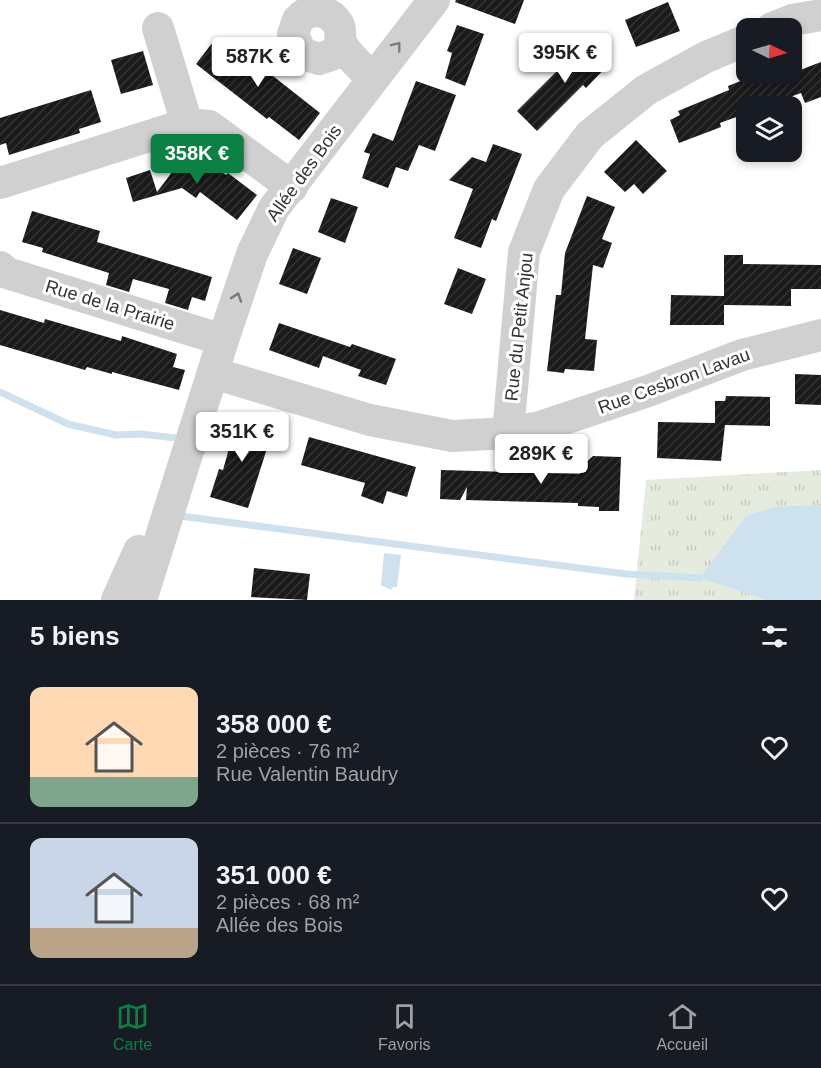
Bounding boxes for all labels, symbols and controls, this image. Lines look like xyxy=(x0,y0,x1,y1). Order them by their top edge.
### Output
north arrow xyxy=(736,18,802,84)
map controls xyxy=(736,18,802,162)
pin: 395K € xyxy=(516,33,614,84)
pin: 587K € xyxy=(209,37,307,88)
text: 395K € xyxy=(533,41,597,63)
one-way arrow xyxy=(390,42,401,53)
text: 587K € xyxy=(226,45,290,67)
button: layers xyxy=(736,96,802,162)
street label: Allée des Bois xyxy=(262,121,346,225)
pin: 358K € xyxy=(148,134,246,185)
text: 358K € xyxy=(165,142,229,164)
street label: Rue du Petit Anjou xyxy=(501,252,537,402)
street label: Rue de la Prairie xyxy=(43,276,177,334)
one-way arrow xyxy=(230,293,242,303)
street label: Rue Cesbron Lavau xyxy=(595,344,753,418)
pin: 351K € xyxy=(193,412,291,463)
text: 351K € xyxy=(210,420,274,442)
pin: 289K € xyxy=(492,434,590,485)
text: 289K € xyxy=(509,442,573,464)
icon: filters xyxy=(758,620,791,653)
text: 5 biens xyxy=(30,621,120,651)
text: 358 000 € xyxy=(216,709,332,739)
icon: home xyxy=(78,711,150,783)
icon: heart xyxy=(758,731,791,764)
text: 2 pièces · 76 m² xyxy=(216,740,359,762)
text: Rue Valentin Baudry xyxy=(216,763,398,785)
text: 351 000 € xyxy=(216,860,332,890)
icon: home xyxy=(78,862,150,934)
icon: heart xyxy=(758,882,791,915)
text: 2 pièces · 68 m² xyxy=(216,891,359,913)
text: Allée des Bois xyxy=(216,914,343,936)
tab: Carte xyxy=(113,1000,152,1054)
tab: Favoris xyxy=(378,1000,430,1054)
tab: Accueil xyxy=(656,1000,708,1054)

